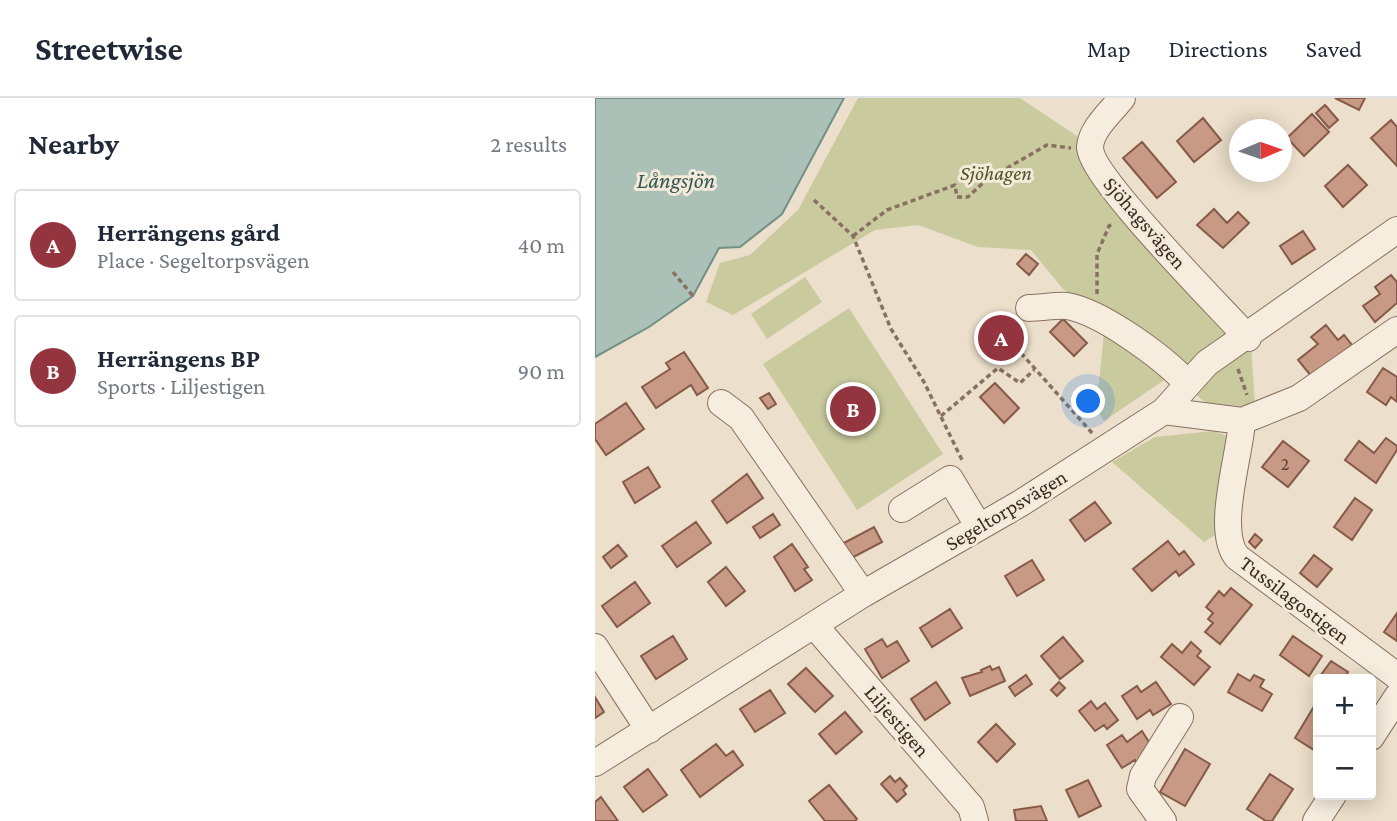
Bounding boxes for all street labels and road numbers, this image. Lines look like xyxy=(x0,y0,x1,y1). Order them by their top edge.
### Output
street label: Sjöhagsvägen xyxy=(1098,172,1192,274)
street label: Segeltorpsvägen xyxy=(941,464,1071,556)
street label: Tussilagostigen xyxy=(1235,551,1355,649)
street label: Liljestigen xyxy=(859,680,935,762)

